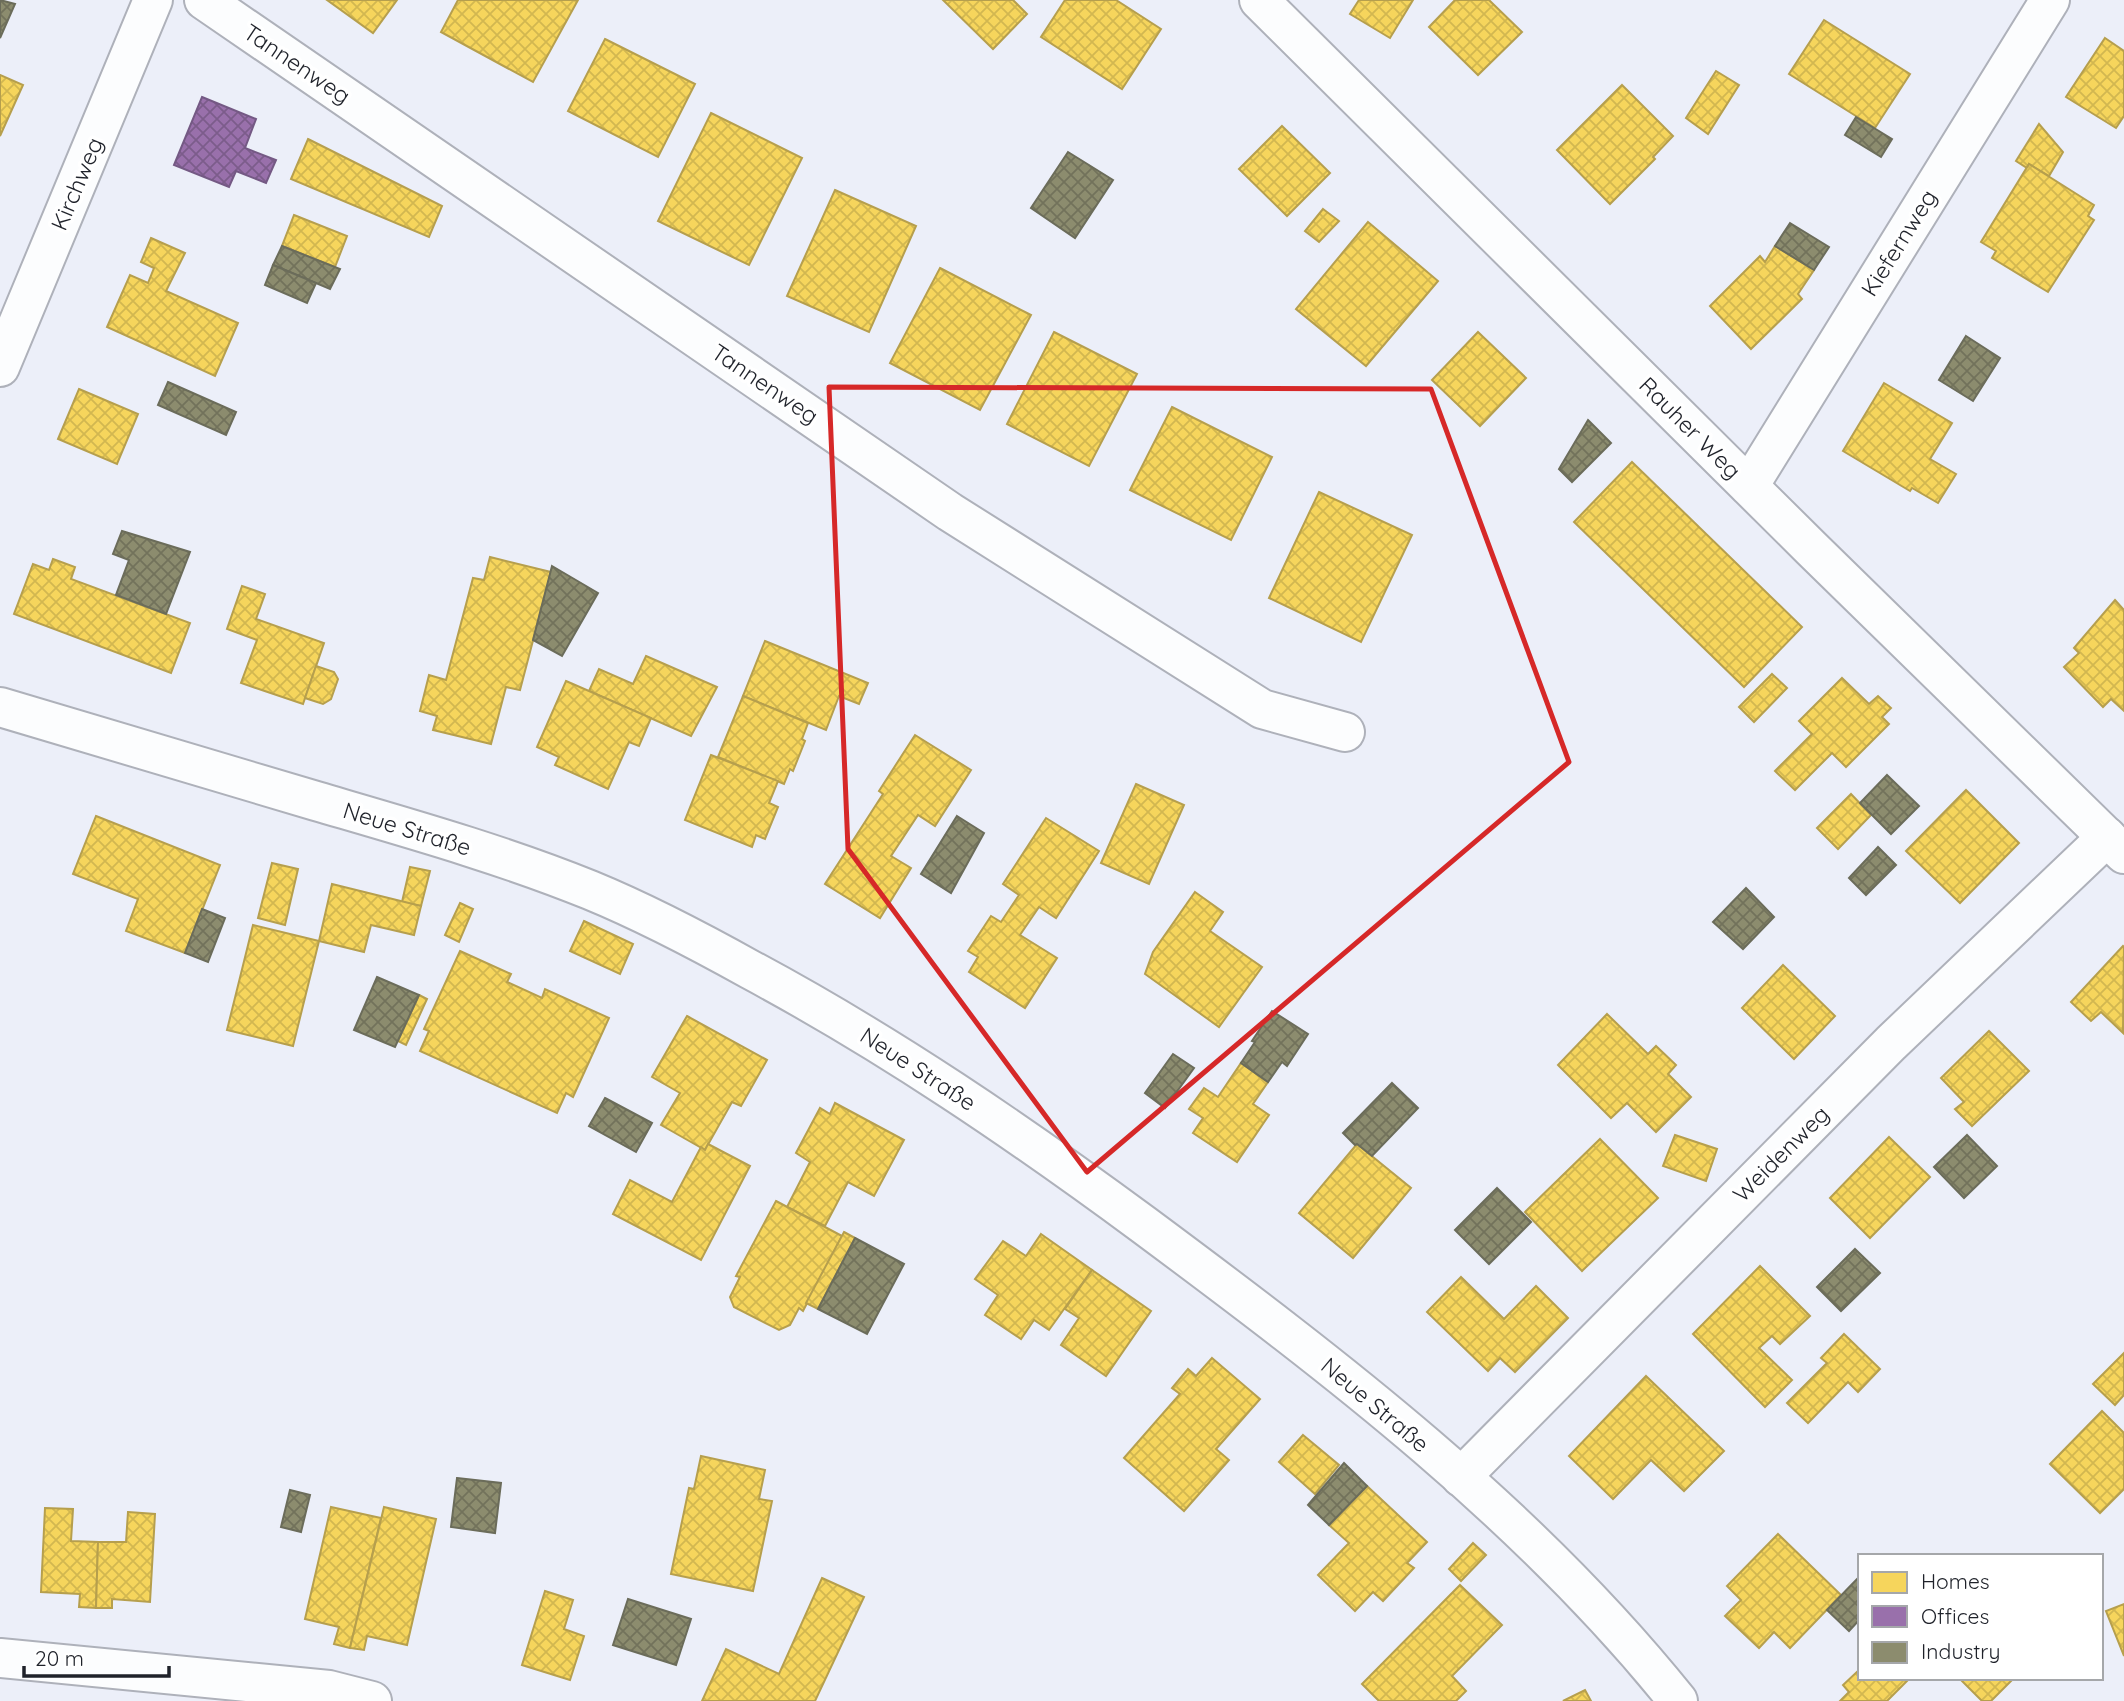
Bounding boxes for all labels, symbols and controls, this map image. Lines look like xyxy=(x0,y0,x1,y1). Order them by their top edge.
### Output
street label: Tannenweg xyxy=(238,17,356,110)
street label: Kirchweg xyxy=(44,133,109,235)
street label: Kiefernweg xyxy=(1854,184,1943,302)
street label: Tannenweg xyxy=(706,337,824,430)
street label: Rauher Weg xyxy=(1633,371,1747,485)
street label: Neue Straße xyxy=(340,795,475,862)
street label: Neue Straße xyxy=(855,1020,982,1117)
street label: Weidenweg xyxy=(1726,1099,1835,1208)
street label: Neue Straße xyxy=(1315,1351,1435,1458)
legend xyxy=(1858,1554,2103,1680)
text: Homes xyxy=(1921,1568,1990,1594)
text: Offices xyxy=(1921,1603,1989,1629)
scale bar xyxy=(24,1634,170,1678)
text: Industry xyxy=(1921,1638,2000,1664)
text: 20 m xyxy=(35,1645,84,1671)

